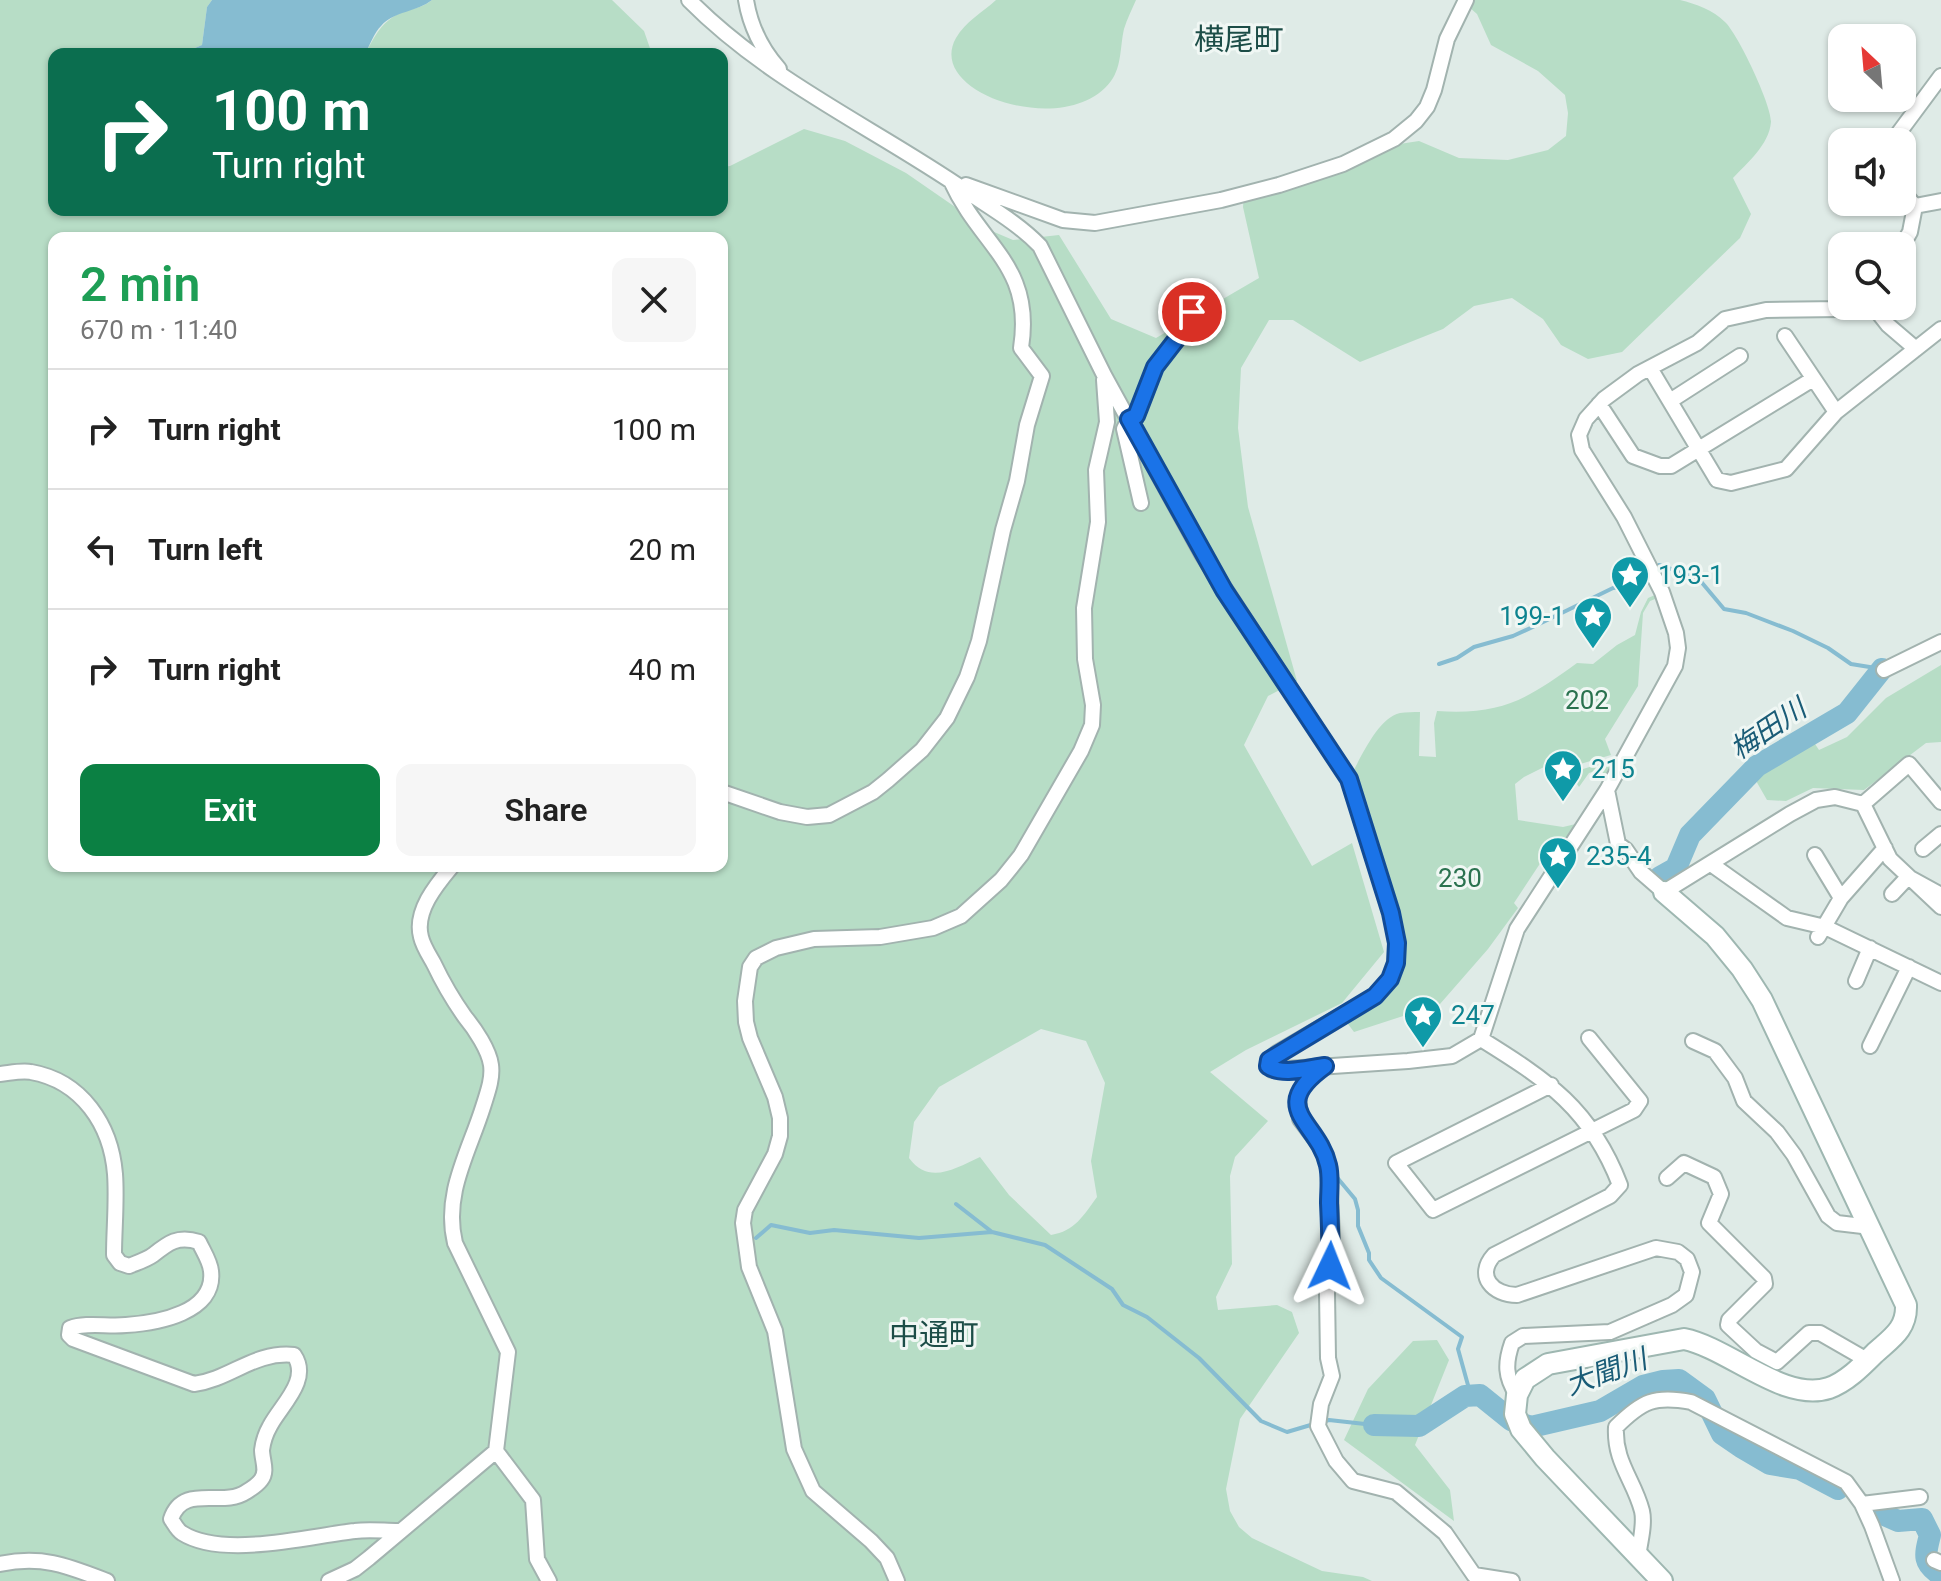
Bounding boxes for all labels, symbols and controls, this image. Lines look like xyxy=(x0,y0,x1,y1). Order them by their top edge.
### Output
district label: 横尾町 xyxy=(1194,22,1284,57)
north arrow xyxy=(1828,24,1916,112)
map controls xyxy=(1828,24,1916,320)
text: 100 m xyxy=(212,78,371,144)
icon: right xyxy=(80,80,184,184)
button: sound xyxy=(1828,128,1916,216)
text: Turn right xyxy=(212,145,365,187)
button: search xyxy=(1828,232,1916,320)
text: 2 min xyxy=(80,256,200,313)
button: close xyxy=(612,258,696,342)
pin xyxy=(1158,278,1226,346)
icon: arrive xyxy=(1170,290,1214,334)
text: 670 m · 11:40 xyxy=(80,315,238,345)
icon: right xyxy=(80,407,124,451)
text: Turn right xyxy=(148,412,281,447)
text: 100 m xyxy=(612,412,696,447)
icon: left xyxy=(80,527,124,571)
text: Turn left xyxy=(148,532,263,567)
text: 20 m xyxy=(629,532,696,567)
place icon: 193-1 xyxy=(1609,554,1651,609)
place label: 193-1 xyxy=(1658,560,1724,590)
place icon: 199-1 xyxy=(1572,595,1614,650)
place label: 199-1 xyxy=(1499,601,1565,631)
icon: right xyxy=(80,647,124,691)
text: Turn right xyxy=(148,652,281,687)
text: 40 m xyxy=(629,652,696,687)
park label: 202 xyxy=(1565,685,1609,715)
water label: 梅田川 xyxy=(1724,690,1815,766)
place icon: 215 xyxy=(1542,748,1584,803)
place label: 215 xyxy=(1591,754,1635,784)
button: Exit xyxy=(80,764,380,856)
button: Share xyxy=(396,764,696,856)
place icon: 235-4 xyxy=(1537,835,1579,890)
place label: 235-4 xyxy=(1586,841,1652,871)
park label: 230 xyxy=(1438,863,1482,893)
place icon: 247 xyxy=(1402,994,1444,1049)
place label: 247 xyxy=(1451,1000,1495,1030)
position arrow xyxy=(1288,1224,1372,1308)
district label: 中通町 xyxy=(889,1317,979,1352)
water label: 大聞川 xyxy=(1561,1341,1654,1402)

